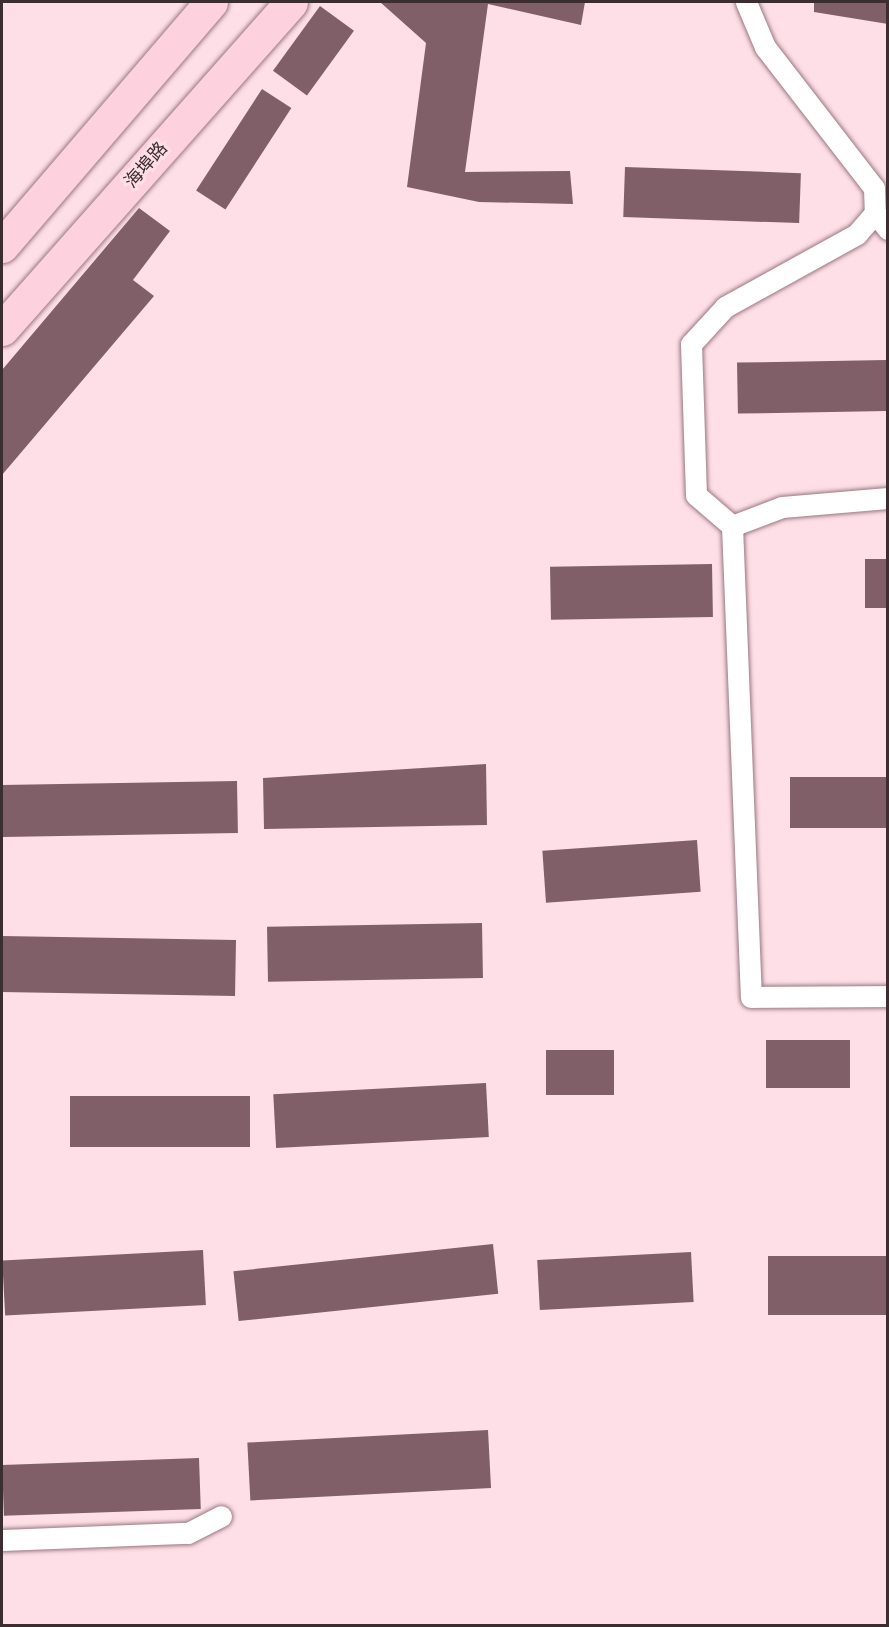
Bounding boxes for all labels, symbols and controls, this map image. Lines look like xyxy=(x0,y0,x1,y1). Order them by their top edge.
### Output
street label: 海埠路 xyxy=(120,138,172,192)

